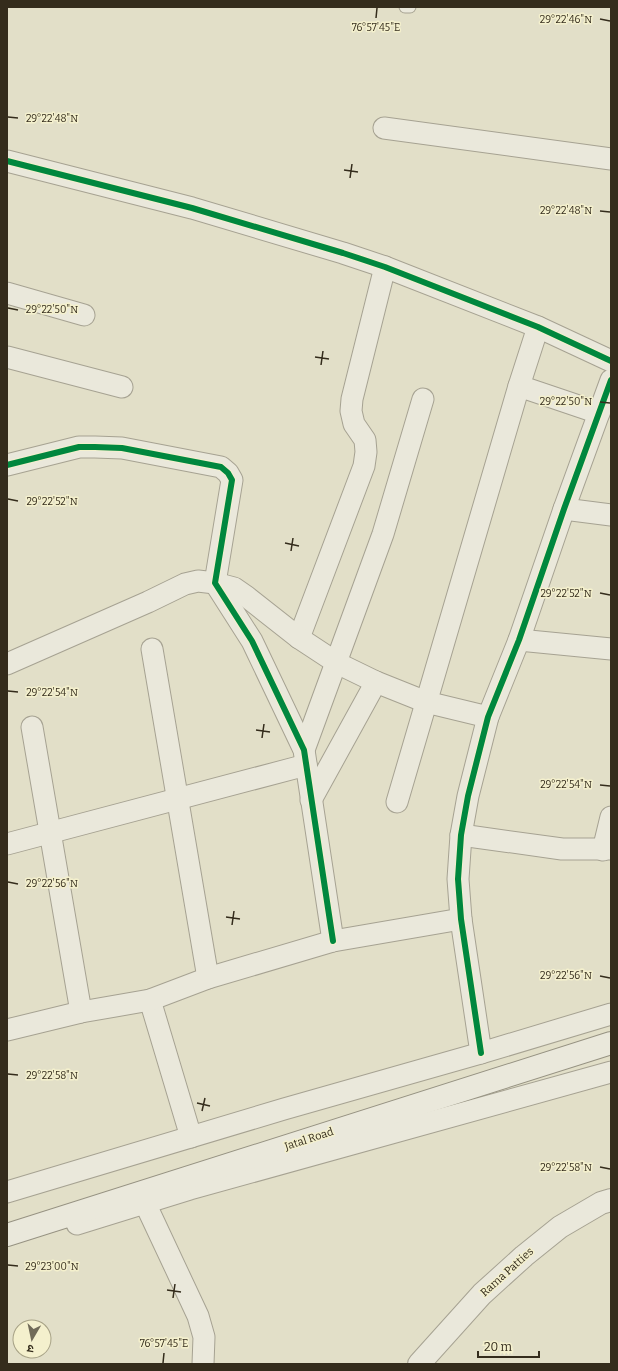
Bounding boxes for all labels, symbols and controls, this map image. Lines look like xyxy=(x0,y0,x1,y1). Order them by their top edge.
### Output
text: 29°22'46"N xyxy=(540,14,592,26)
text: 76°57'45"E xyxy=(352,22,400,34)
text: 29°22'48"N xyxy=(26,113,78,125)
text: 29°22'48"N xyxy=(540,205,592,217)
text: 29°22'50"N xyxy=(26,304,78,316)
text: 29°22'50"N xyxy=(540,396,592,408)
text: 29°22'52"N xyxy=(26,496,78,508)
text: 29°22'52"N xyxy=(540,588,592,600)
text: 29°22'54"N xyxy=(26,687,78,699)
text: 29°22'54"N xyxy=(540,779,592,791)
text: 29°22'56"N xyxy=(26,878,78,890)
text: 29°22'56"N xyxy=(540,970,592,982)
text: 29°22'58"N xyxy=(26,1070,78,1082)
street label: Jatal Road xyxy=(282,1125,335,1153)
text: 29°22'58"N xyxy=(540,1162,592,1174)
street label: Rama Patties xyxy=(478,1245,536,1299)
text: 29°23'00"N xyxy=(25,1261,79,1273)
north arrow xyxy=(12,1319,52,1359)
scale bar xyxy=(478,1333,539,1359)
text: 76°57'45"E xyxy=(140,1338,188,1350)
text: 20 m xyxy=(484,1340,513,1354)
text: उ xyxy=(26,1341,35,1355)

